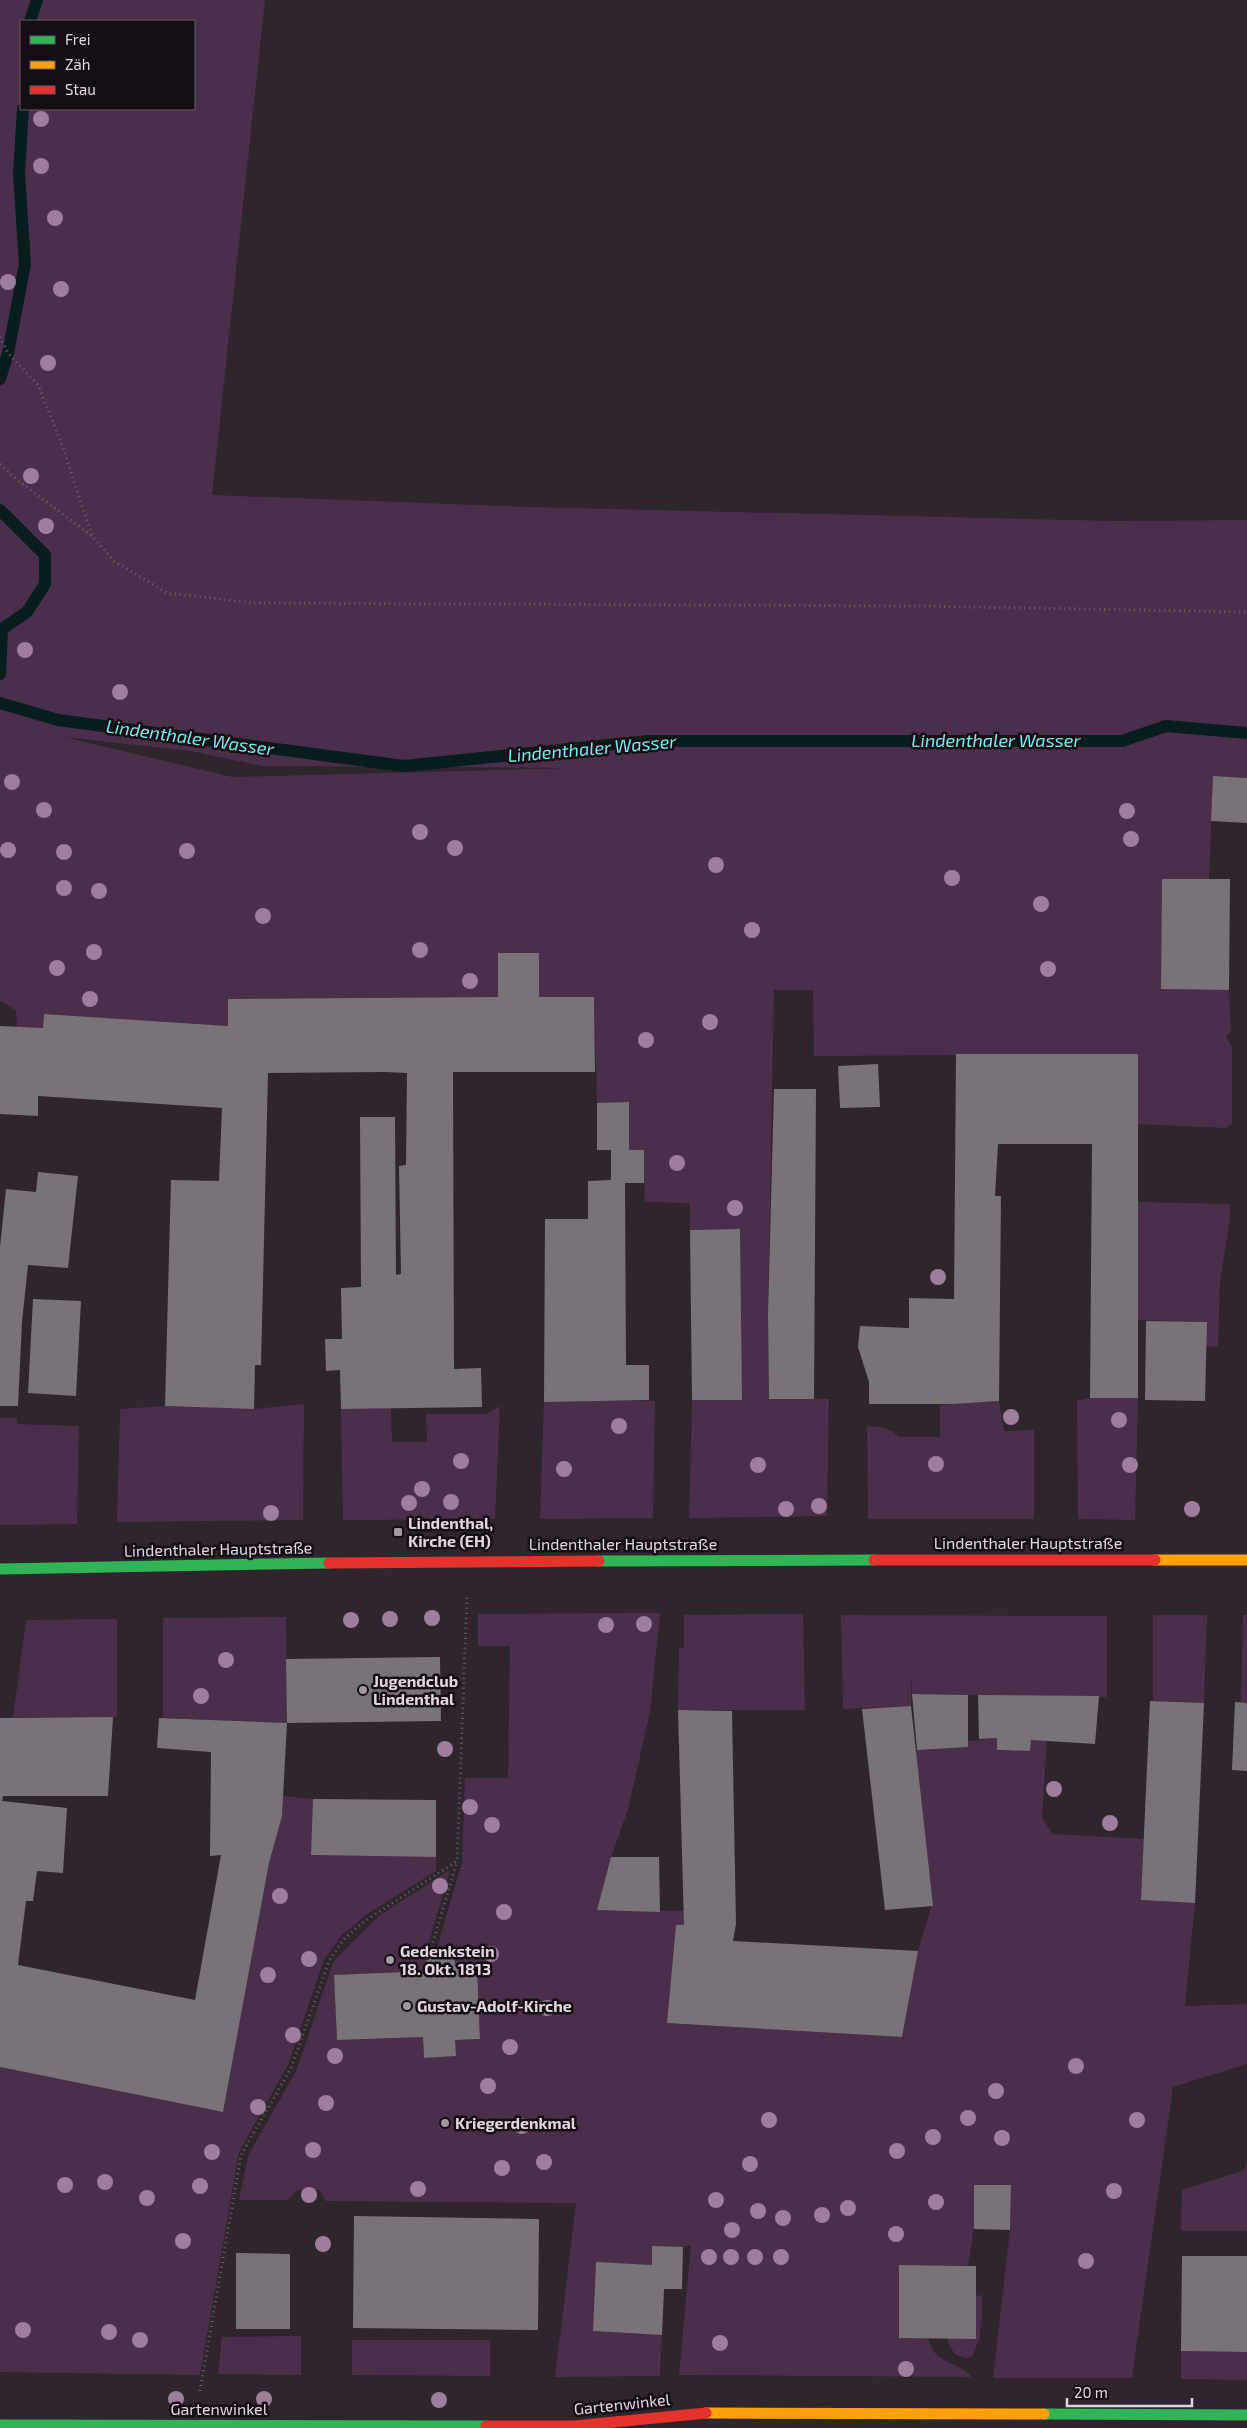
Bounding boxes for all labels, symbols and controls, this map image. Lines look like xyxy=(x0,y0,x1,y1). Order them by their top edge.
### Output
legend xyxy=(20,20,195,110)
text: Frei xyxy=(65,30,90,48)
text: Zäh xyxy=(65,55,90,73)
text: Stau xyxy=(65,80,96,98)
water label: Lindenthaler Wasser xyxy=(105,714,276,760)
water label: Lindenthaler Wasser xyxy=(911,729,1082,751)
water label: Lindenthaler Wasser xyxy=(507,730,678,766)
place label: Lindenthal, Kirche (EH) xyxy=(408,1513,493,1550)
marker: Lindenthal, Kirche (EH) xyxy=(392,1526,404,1538)
street label: Lindenthaler Hauptstraße xyxy=(934,1533,1122,1552)
street label: Lindenthaler Hauptstraße xyxy=(529,1534,717,1553)
street label: Lindenthaler Hauptstraße xyxy=(124,1537,312,1560)
place label: Jugendclub Lindenthal xyxy=(373,1671,458,1708)
marker: Jugendclub Lindenthal xyxy=(357,1684,369,1696)
place label: Gedenkstein 18. Okt. 1813 xyxy=(400,1941,495,1978)
marker: Gedenkstein 18. Okt. 1813 xyxy=(384,1954,396,1966)
place label: Gustav-Adolf-Kirche xyxy=(417,1996,572,2015)
marker: Gustav-Adolf-Kirche xyxy=(401,2000,413,2012)
place label: Kriegerdenkmal xyxy=(455,2113,577,2132)
marker: Kriegerdenkmal xyxy=(439,2117,451,2129)
scale bar xyxy=(1067,2376,1192,2408)
text: 20 m xyxy=(1074,2383,1108,2401)
street label: Gartenwinkel xyxy=(573,2389,671,2418)
street label: Gartenwinkel xyxy=(171,2399,268,2418)

